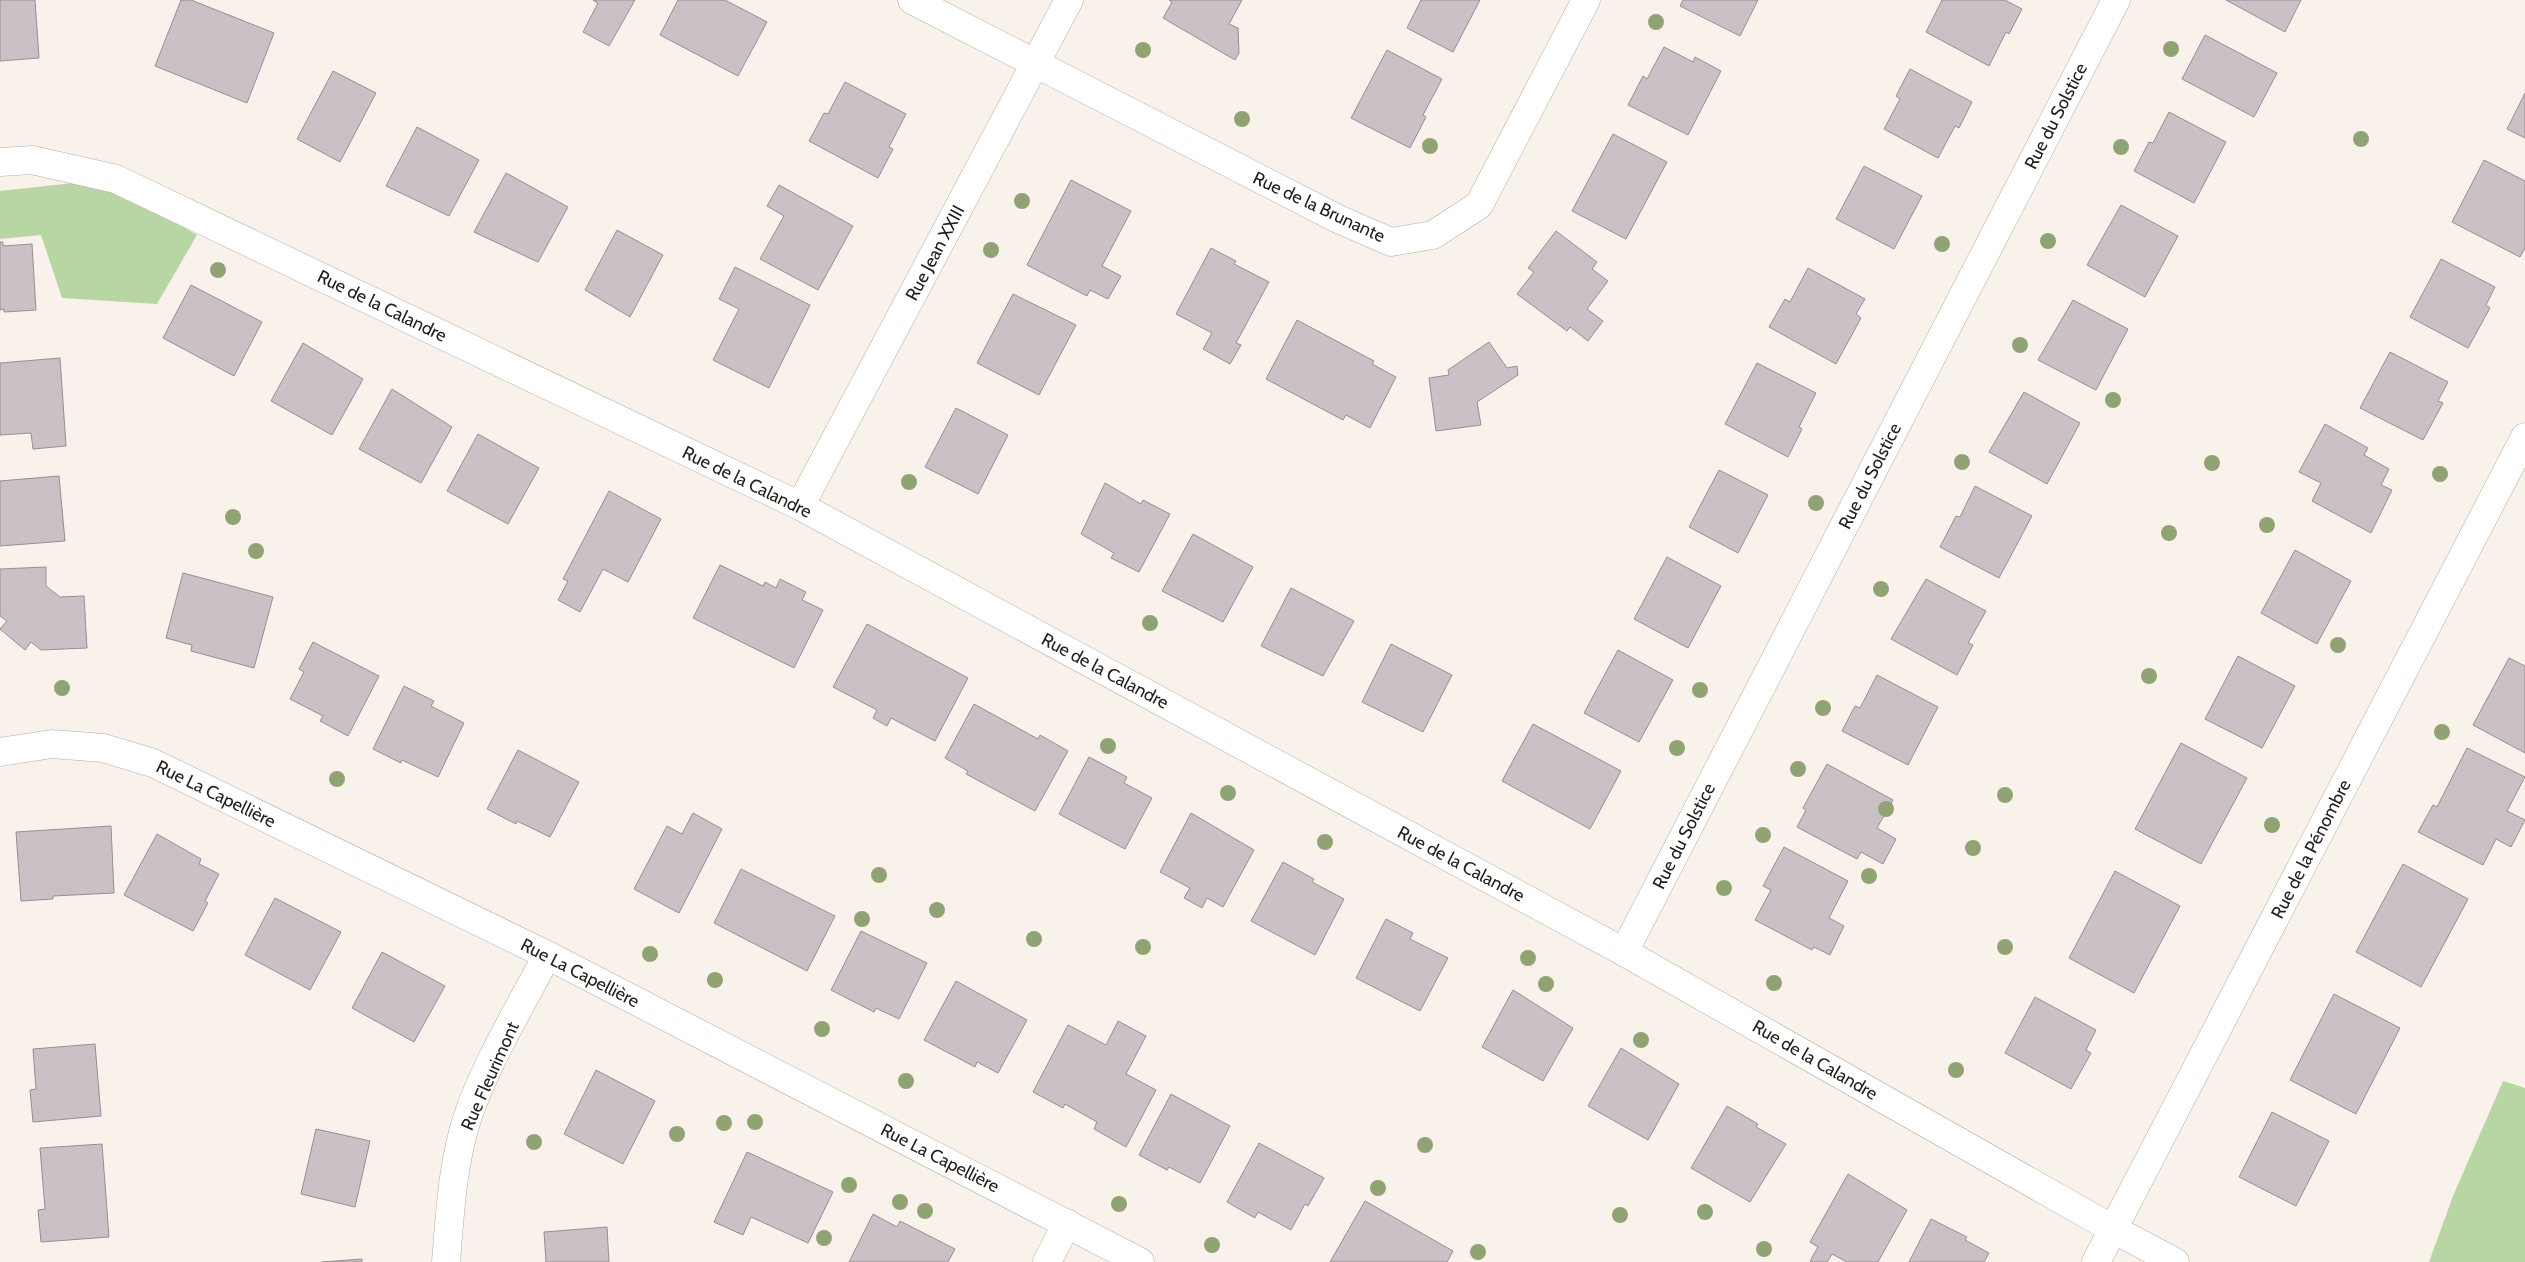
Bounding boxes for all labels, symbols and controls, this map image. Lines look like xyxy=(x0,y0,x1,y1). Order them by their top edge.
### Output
street label: Rue du Solstice xyxy=(2020,59,2092,173)
street label: Rue de la Brunante xyxy=(1249,167,1389,247)
street label: Rue Jean XXIII xyxy=(901,202,969,304)
street label: Rue de la Calandre xyxy=(314,265,450,347)
street label: Rue du Solstice xyxy=(1834,419,1906,533)
street label: Rue de la Calandre xyxy=(679,441,815,523)
street label: Rue de la Calandre xyxy=(1038,628,1172,714)
street label: Rue La Capellière xyxy=(153,756,279,832)
street label: Rue de la Pénombre xyxy=(2266,776,2356,922)
street label: Rue du Solstice xyxy=(1648,779,1720,893)
street label: Rue de la Calandre xyxy=(1394,821,1528,907)
street label: Rue La Capellière xyxy=(517,934,643,1012)
street label: Rue de la Calandre xyxy=(1748,1015,1882,1105)
street label: Rue Fleurimont xyxy=(456,1018,524,1134)
street label: Rue La Capellière xyxy=(877,1119,1003,1197)

